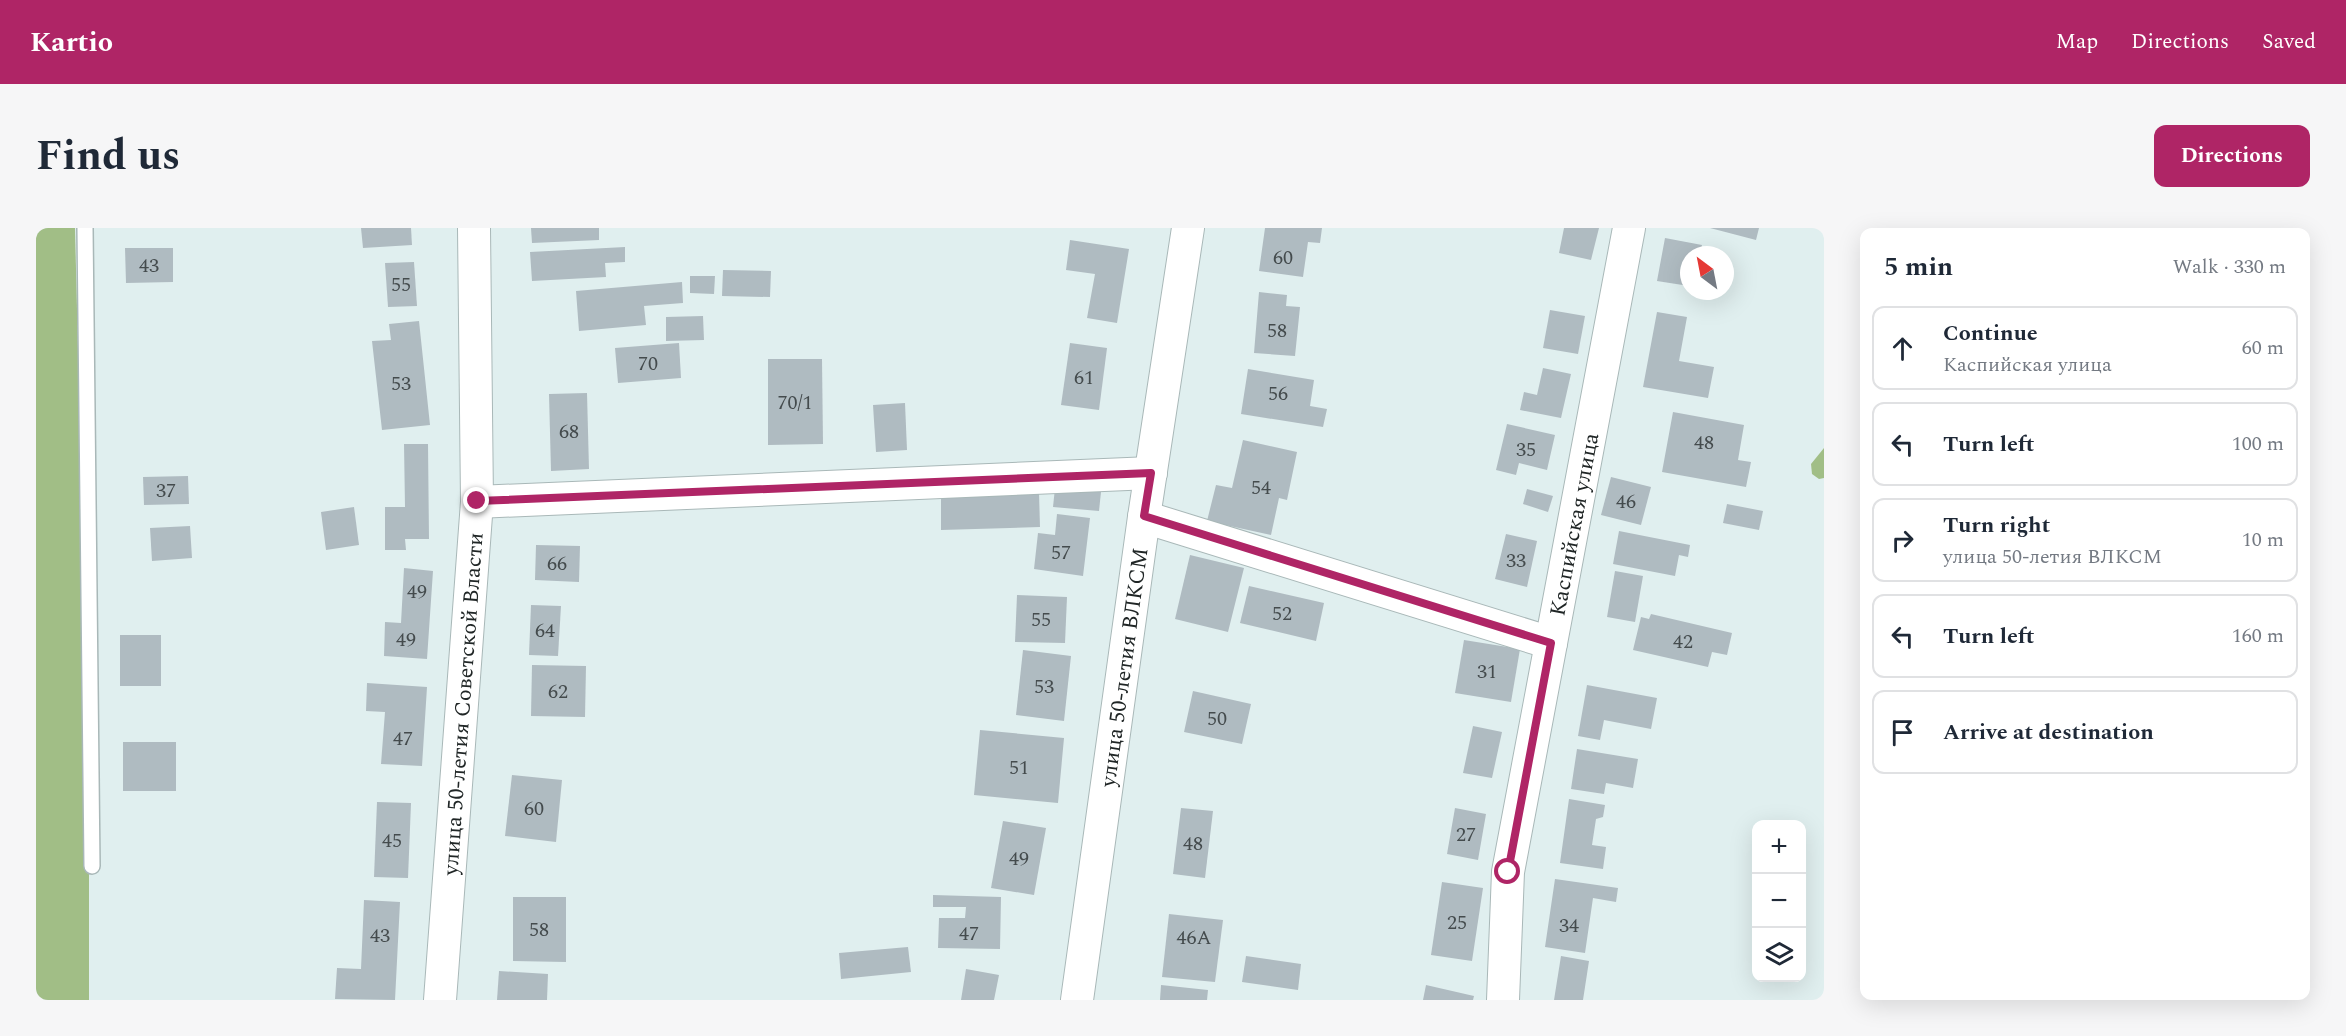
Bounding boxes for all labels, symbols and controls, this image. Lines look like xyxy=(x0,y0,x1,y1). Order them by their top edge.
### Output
text: Kartio xyxy=(30,21,113,64)
text: Map xyxy=(2056,26,2098,58)
text: Directions xyxy=(2131,26,2229,58)
text: Saved xyxy=(2262,26,2316,58)
text: Find us xyxy=(36,125,180,188)
button: Directions xyxy=(2154,125,2310,187)
house number: 60 xyxy=(1273,243,1293,273)
north arrow xyxy=(1680,246,1734,300)
text: 5 min xyxy=(1884,247,1953,287)
house number: 43 xyxy=(139,251,159,281)
text: Walk · 330 m xyxy=(2173,252,2286,282)
house number: 55 xyxy=(391,270,411,300)
house number: 58 xyxy=(1267,316,1287,346)
text: Continue xyxy=(1943,317,2038,350)
icon: ahead xyxy=(1886,332,1919,365)
text: 60 m xyxy=(2242,333,2284,363)
house number: 70 xyxy=(638,349,658,379)
text: Каспийская улица xyxy=(1943,350,2112,380)
house number: 61 xyxy=(1074,363,1094,393)
house number: 53 xyxy=(391,369,411,399)
house number: 56 xyxy=(1268,379,1288,409)
house number: 70/1 xyxy=(778,388,813,418)
house number: 68 xyxy=(559,417,579,447)
house number: 48 xyxy=(1694,428,1714,458)
icon: left xyxy=(1886,428,1919,461)
text: Turn left xyxy=(1943,428,2035,461)
text: 100 m xyxy=(2232,429,2284,459)
street label: Каспийская улица xyxy=(1541,430,1608,619)
house number: 35 xyxy=(1516,435,1536,465)
house number: 54 xyxy=(1251,473,1271,503)
house number: 37 xyxy=(156,476,176,506)
route end xyxy=(463,487,489,513)
house number: 46 xyxy=(1616,487,1636,517)
text: Turn right xyxy=(1943,509,2050,542)
icon: right xyxy=(1886,524,1919,557)
text: 10 m xyxy=(2242,525,2284,555)
street label: улица 50-летия Советской Власти xyxy=(434,531,493,877)
house number: 57 xyxy=(1051,538,1071,568)
text: улица 50-летия ВЛКСМ xyxy=(1943,542,2162,572)
street label: улица 50-летия ВЛКСМ xyxy=(1092,546,1158,790)
house number: 33 xyxy=(1506,546,1526,576)
house number: 66 xyxy=(547,549,567,579)
house number: 49 xyxy=(407,577,427,607)
house number: 52 xyxy=(1272,599,1292,629)
house number: 55 xyxy=(1031,605,1051,635)
house number: 64 xyxy=(535,616,555,646)
icon: left xyxy=(1886,620,1919,653)
text: Turn left xyxy=(1943,620,2035,653)
text: 160 m xyxy=(2232,621,2284,651)
house number: 49 xyxy=(396,625,416,655)
house number: 42 xyxy=(1673,627,1693,657)
house number: 31 xyxy=(1477,657,1497,687)
house number: 53 xyxy=(1034,672,1054,702)
house number: 62 xyxy=(548,677,568,707)
house number: 50 xyxy=(1207,704,1227,734)
icon: arrive xyxy=(1886,716,1919,749)
text: Arrive at destination xyxy=(1943,716,2154,749)
house number: 47 xyxy=(393,724,413,754)
house number: 51 xyxy=(1009,753,1029,783)
house number: 60 xyxy=(524,794,544,824)
house number: 27 xyxy=(1456,820,1476,850)
map controls xyxy=(1752,820,1806,982)
button: + xyxy=(1752,820,1806,874)
house number: 45 xyxy=(382,826,402,856)
house number: 48 xyxy=(1183,829,1203,859)
house number: 49 xyxy=(1009,844,1029,874)
route start xyxy=(1494,858,1520,884)
button: − xyxy=(1752,874,1806,928)
house number: 25 xyxy=(1447,908,1467,938)
house number: 34 xyxy=(1559,911,1579,941)
house number: 58 xyxy=(529,915,549,945)
house number: 47 xyxy=(959,919,979,949)
house number: 43 xyxy=(370,921,390,951)
house number: 46А xyxy=(1177,923,1212,953)
button: layers xyxy=(1752,928,1806,982)

